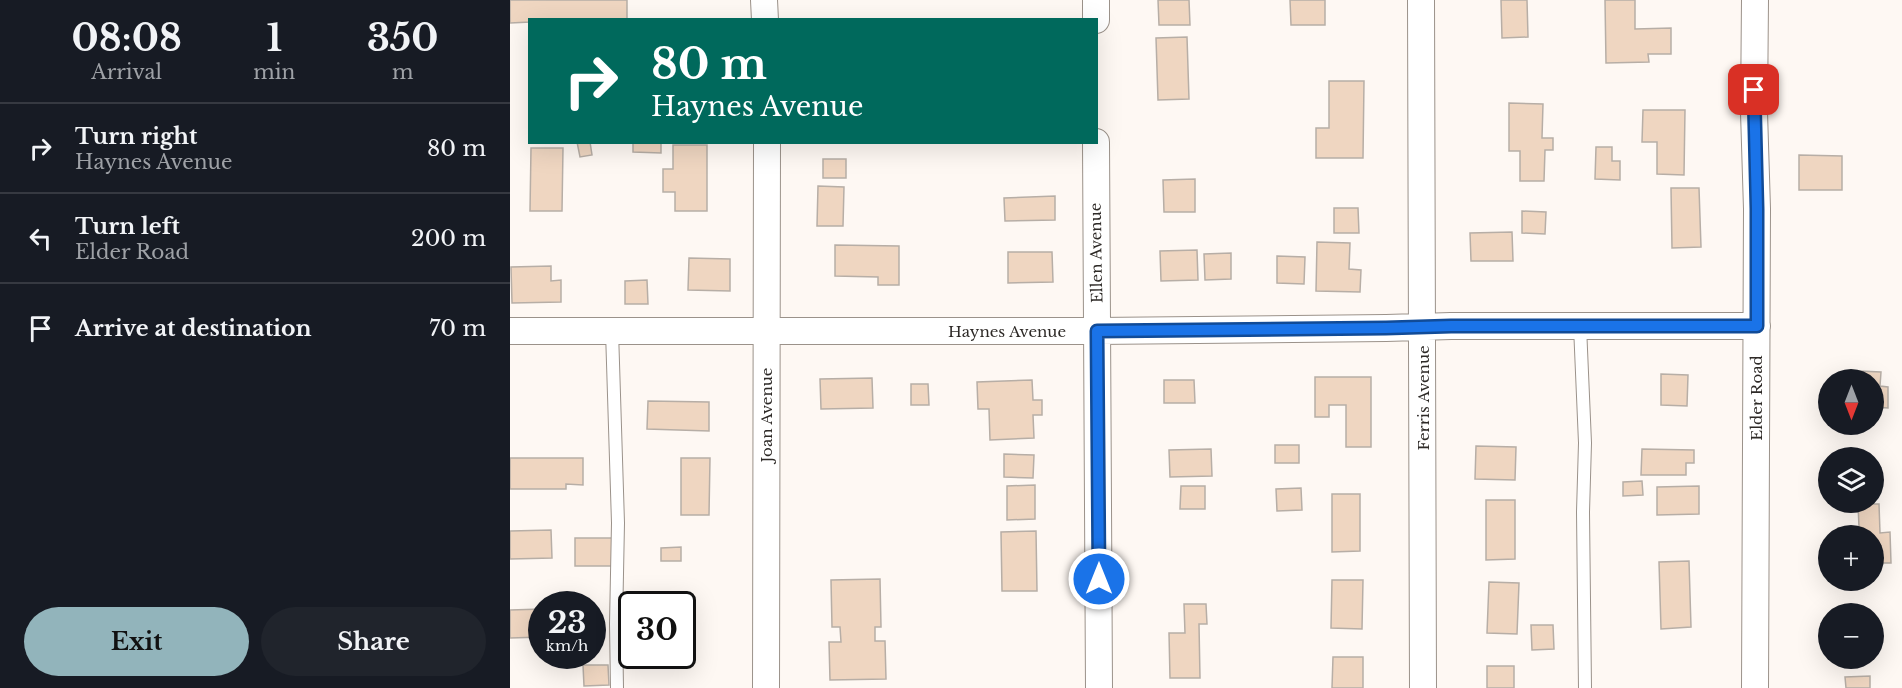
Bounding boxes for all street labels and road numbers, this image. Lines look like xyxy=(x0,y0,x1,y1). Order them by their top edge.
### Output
street label: Ellen Avenue xyxy=(1086,203,1106,303)
street label: Haynes Avenue xyxy=(948,322,1066,341)
street label: Ferris Avenue xyxy=(1414,345,1433,451)
street label: Elder Road xyxy=(1747,355,1766,441)
street label: Joan Avenue xyxy=(757,368,776,464)

